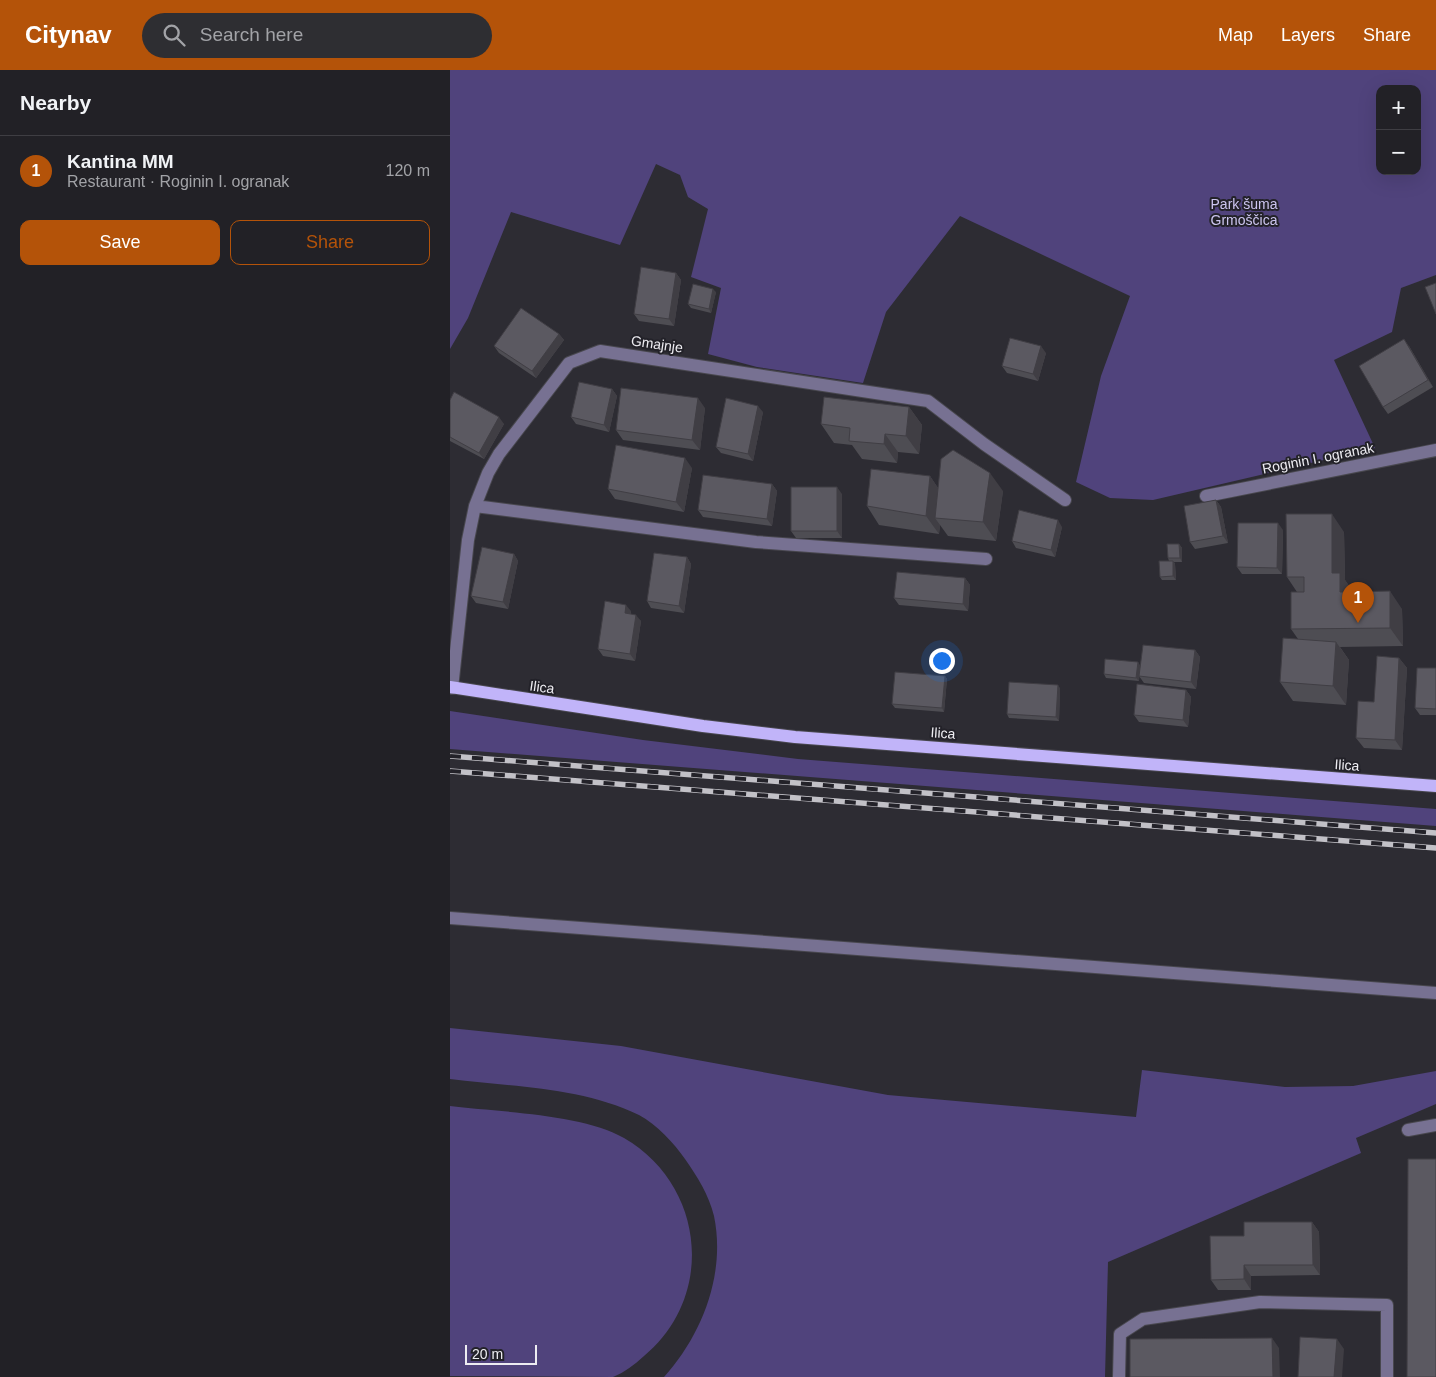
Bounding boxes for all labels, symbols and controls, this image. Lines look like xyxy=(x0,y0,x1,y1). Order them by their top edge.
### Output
search box xyxy=(142,13,492,58)
text: Citynav xyxy=(25,21,112,48)
icon: search xyxy=(160,21,188,49)
text: Search here xyxy=(200,24,303,45)
text: Map xyxy=(1218,25,1253,45)
text: Layers xyxy=(1281,25,1335,45)
text: Share xyxy=(1363,25,1411,45)
map controls xyxy=(1376,85,1421,175)
button: + xyxy=(1376,85,1421,130)
text: Nearby xyxy=(20,91,91,114)
button: − xyxy=(1376,130,1421,175)
text: Kantina MM xyxy=(67,151,174,172)
text: 1 xyxy=(32,162,40,179)
text: 120 m xyxy=(386,162,430,179)
text: Restaurant · Roginin I. ogranak xyxy=(67,173,289,190)
park label: Park šuma Grmoščica xyxy=(1211,196,1278,228)
button: Save xyxy=(20,220,220,265)
button: Share xyxy=(230,220,430,265)
street label: Gmajnje xyxy=(630,332,684,356)
street label: Roginin I. ogranak xyxy=(1261,439,1376,477)
pin: 1 xyxy=(1342,582,1374,623)
your location xyxy=(929,648,955,674)
street label: Ilica xyxy=(529,677,556,697)
street label: Ilica xyxy=(930,724,956,742)
street label: Ilica xyxy=(1334,756,1360,774)
scale bar xyxy=(465,1342,538,1365)
text: 20 m xyxy=(472,1346,503,1362)

